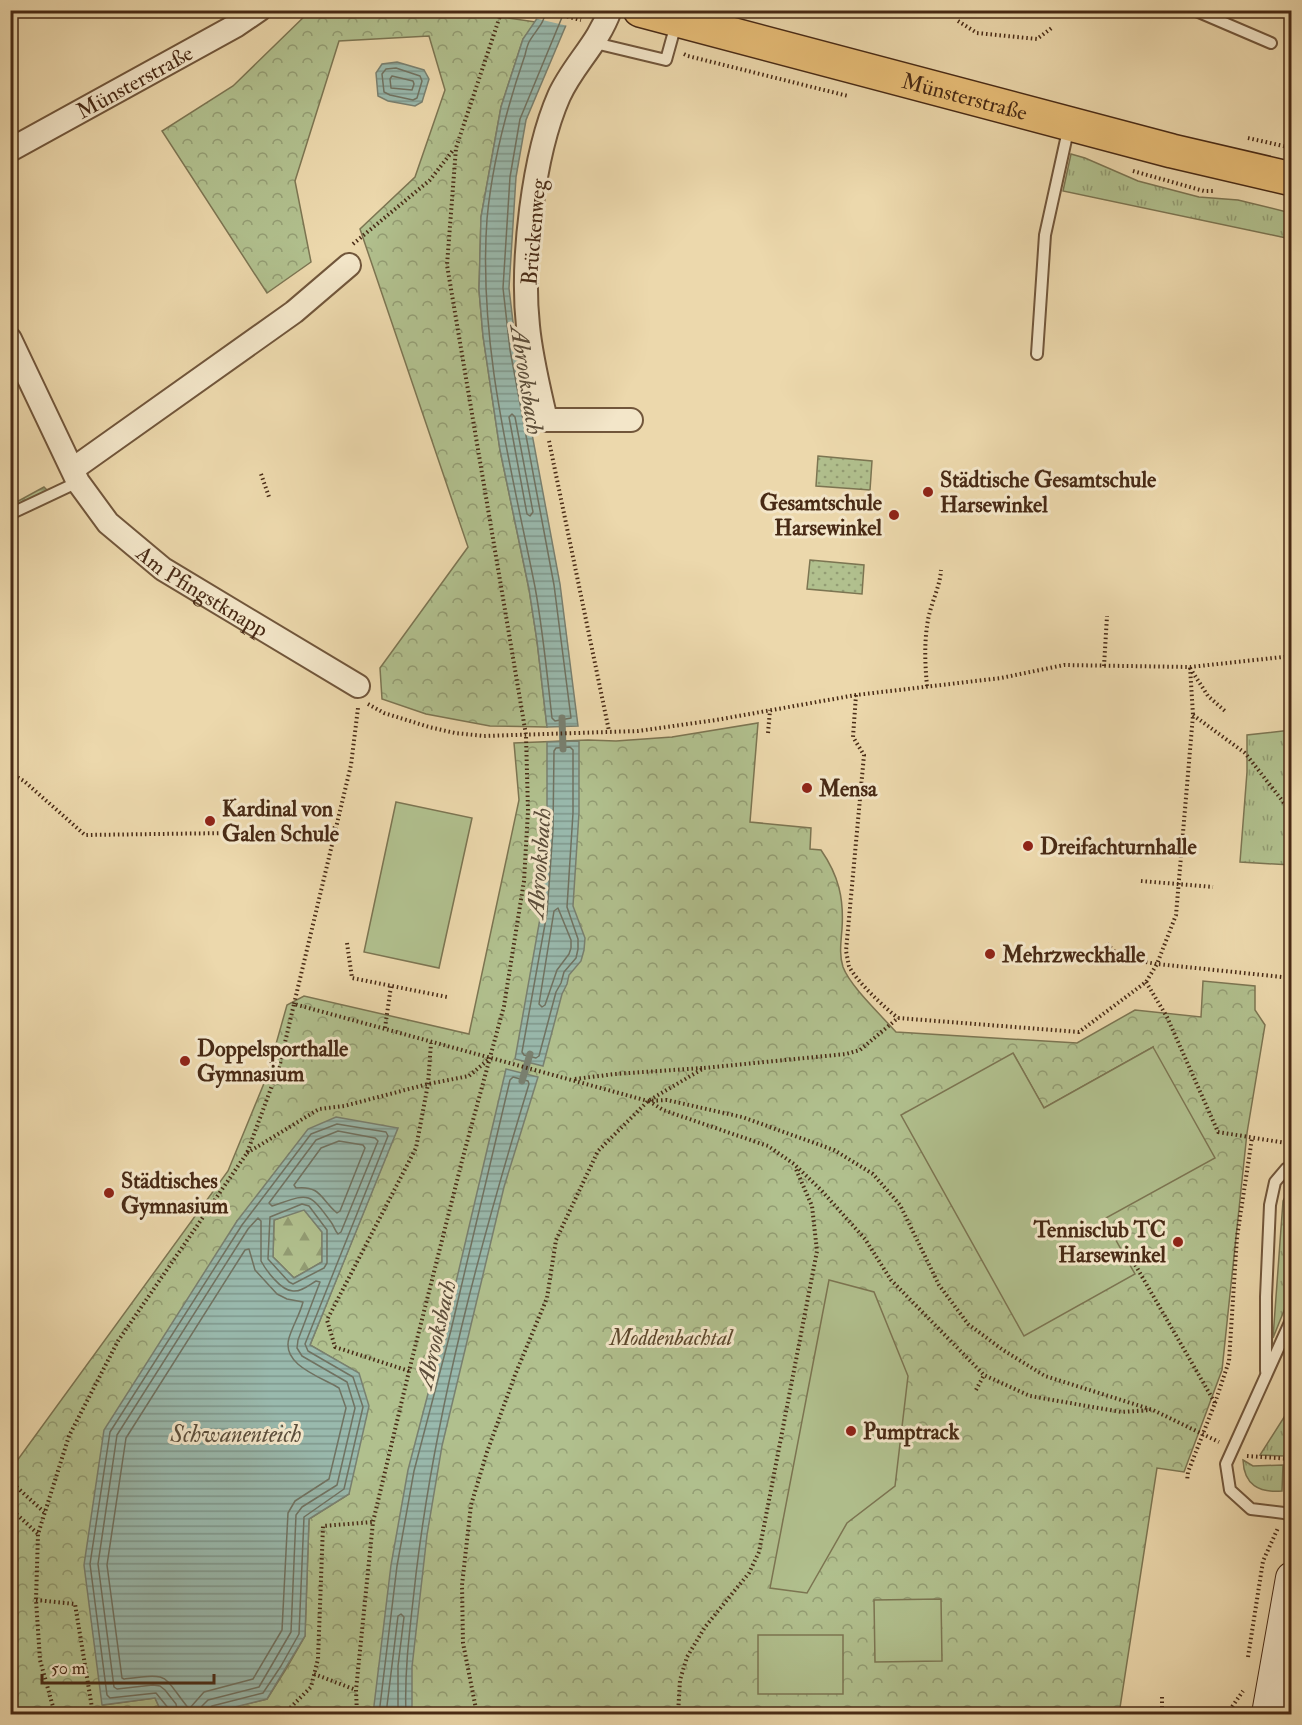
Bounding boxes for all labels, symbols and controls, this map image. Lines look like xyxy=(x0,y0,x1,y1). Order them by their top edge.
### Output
street label: Münsterstraße xyxy=(72,39,198,126)
street label: Münsterstraße xyxy=(899,67,1030,127)
street label: Brückenweg xyxy=(515,177,553,286)
water label: Abrooksbach xyxy=(502,320,550,437)
place label: Städtische Gesamtschule Harsewinkel xyxy=(940,466,1157,519)
marker: Städtische Gesamtschule Harsewinkel xyxy=(921,485,935,499)
place label: Gesamtschule Harsewinkel xyxy=(760,489,883,542)
marker: Gesamtschule Harsewinkel xyxy=(887,508,901,522)
street label: Am Pfingstknapp xyxy=(129,539,273,645)
place label: Mensa xyxy=(818,775,878,803)
marker: Mensa xyxy=(800,781,814,795)
place label: Kardinal von Galen Schule xyxy=(222,795,340,848)
water label: Abrooksbach xyxy=(520,807,559,922)
marker: Kardinal von Galen Schule xyxy=(203,814,217,828)
place label: Dreifachturnhalle xyxy=(1040,833,1197,861)
marker: Dreifachturnhalle xyxy=(1021,839,1035,853)
place label: Mehrzweckhalle xyxy=(1001,941,1146,969)
marker: Mehrzweckhalle xyxy=(983,947,997,961)
place label: Doppelsporthalle Gymnasium xyxy=(197,1035,349,1089)
marker: Doppelsporthalle Gymnasium xyxy=(178,1054,192,1068)
place label: Städtisches Gymnasium xyxy=(121,1167,229,1221)
marker: Städtisches Gymnasium xyxy=(102,1186,116,1200)
place label: Tennisclub TC Harsewinkel xyxy=(1033,1216,1166,1269)
marker: Tennisclub TC Harsewinkel xyxy=(1171,1235,1185,1249)
water label: Abrooksbach xyxy=(408,1277,464,1394)
park label: Moddenbachtal xyxy=(608,1324,734,1352)
place label: Pumptrack xyxy=(863,1418,960,1447)
water label: Schwanenteich xyxy=(169,1419,302,1450)
marker: Pumptrack xyxy=(844,1424,858,1438)
scale bar xyxy=(42,1647,214,1685)
text: 50 m xyxy=(51,1657,86,1680)

